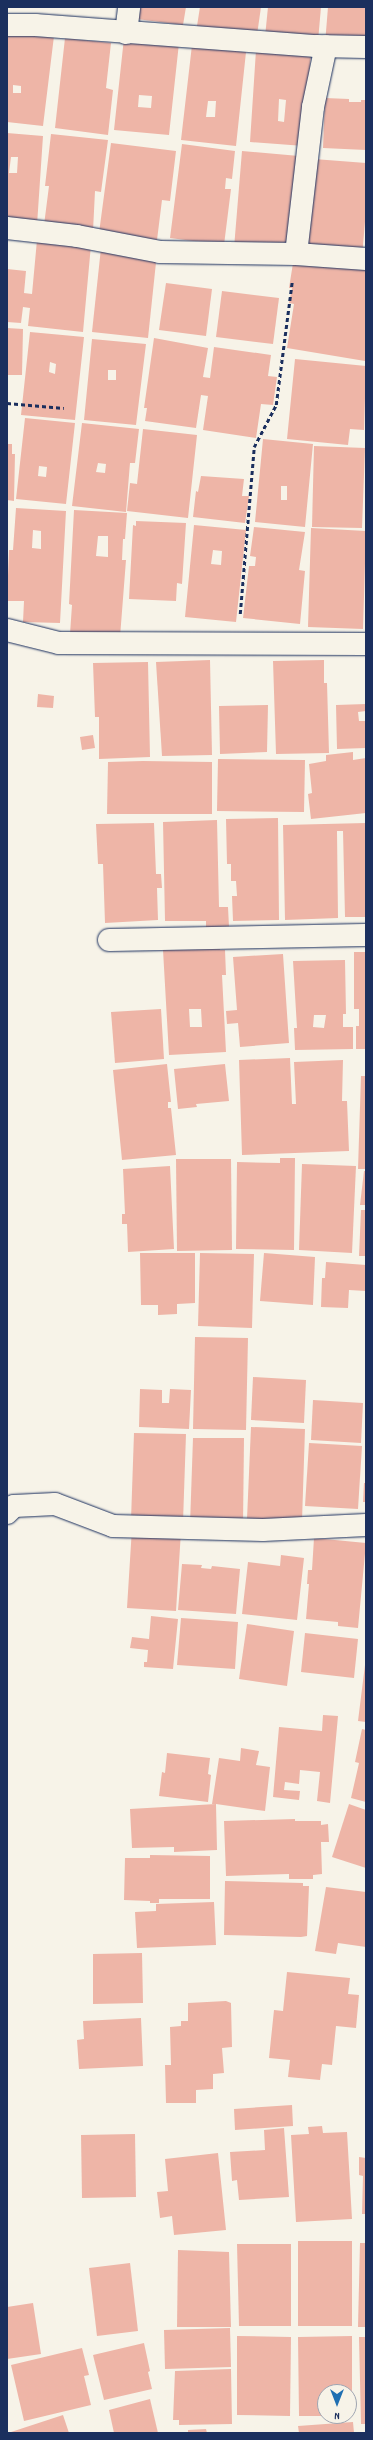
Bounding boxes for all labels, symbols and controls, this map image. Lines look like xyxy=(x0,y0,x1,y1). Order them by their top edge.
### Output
north arrow xyxy=(317,2384,357,2424)
text: N xyxy=(334,2407,340,2423)

